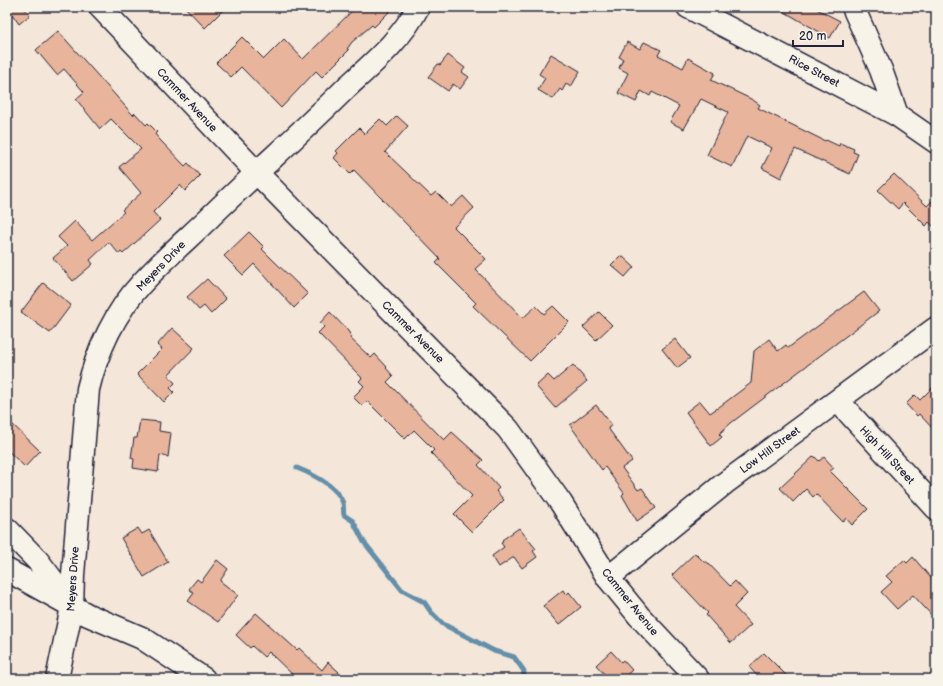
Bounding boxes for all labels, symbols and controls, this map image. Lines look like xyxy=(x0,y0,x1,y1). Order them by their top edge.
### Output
scale bar xyxy=(793,22,843,48)
text: 20 m xyxy=(799,29,826,44)
street label: Rice Street xyxy=(786,52,842,90)
street label: Cammer Avenue xyxy=(154,65,220,135)
street label: Meyers Drive xyxy=(134,238,189,294)
street label: Cammer Avenue xyxy=(379,298,447,366)
street label: High Hill Street xyxy=(857,423,918,487)
street label: Low Hill Street xyxy=(737,424,803,476)
street label: Meyers Drive xyxy=(64,546,82,612)
street label: Cammer Avenue xyxy=(599,566,661,639)

